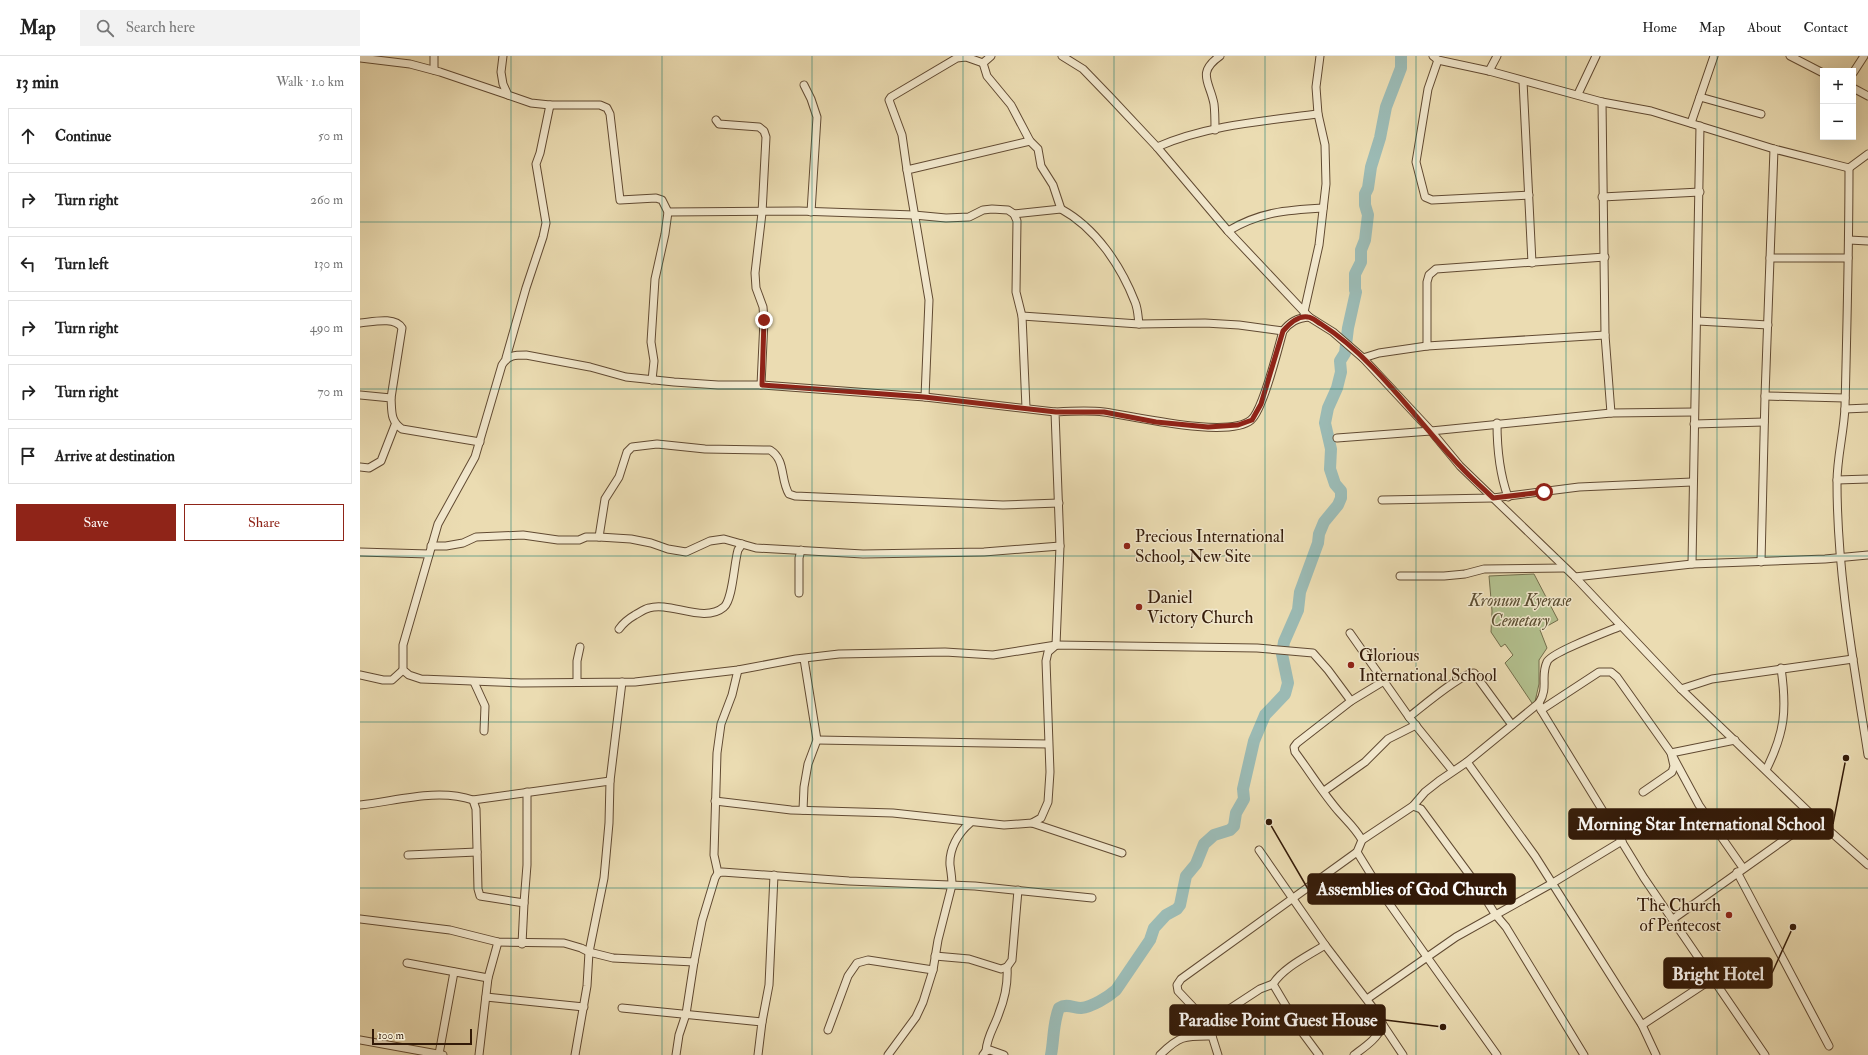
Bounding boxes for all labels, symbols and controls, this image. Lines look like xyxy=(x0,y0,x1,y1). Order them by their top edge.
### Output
search box xyxy=(80,10,360,46)
text: Map xyxy=(20,16,56,40)
icon: search xyxy=(94,17,116,39)
text: Search here xyxy=(126,18,195,37)
text: Home xyxy=(1642,19,1677,36)
text: Map xyxy=(1699,19,1725,36)
text: About xyxy=(1747,19,1781,36)
text: Contact xyxy=(1803,19,1848,36)
map controls xyxy=(1820,68,1856,140)
button: + xyxy=(1820,68,1856,104)
text: 13 min xyxy=(16,72,59,93)
text: Walk · 1.0 km xyxy=(276,74,344,90)
button: − xyxy=(1820,104,1856,140)
icon: ahead xyxy=(17,125,39,147)
text: Continue xyxy=(55,127,111,146)
text: 50 m xyxy=(318,128,343,144)
icon: right xyxy=(17,189,39,211)
text: Turn right xyxy=(55,191,118,210)
text: 260 m xyxy=(310,192,343,208)
icon: left xyxy=(17,253,39,275)
text: Turn left xyxy=(55,255,109,274)
text: 130 m xyxy=(314,256,343,272)
route end xyxy=(755,311,773,329)
icon: right xyxy=(17,317,39,339)
text: Turn right xyxy=(55,319,118,338)
text: 490 m xyxy=(310,320,343,336)
icon: right xyxy=(17,381,39,403)
text: Turn right xyxy=(55,383,118,402)
text: 70 m xyxy=(318,384,343,400)
icon: arrive xyxy=(17,445,39,467)
text: Arrive at destination xyxy=(55,447,175,466)
route start xyxy=(1535,483,1553,501)
button: Save xyxy=(16,504,176,541)
button: Share xyxy=(184,504,344,541)
place label: Precious International School, New Site xyxy=(1135,526,1285,567)
marker: Precious International School, New Site xyxy=(1122,541,1132,551)
place label: Daniel Victory Church xyxy=(1147,587,1253,629)
park label: Kronum Kyerase Cemetary xyxy=(1468,590,1572,631)
marker: Daniel Victory Church xyxy=(1134,602,1144,612)
place label: Glorious International School xyxy=(1359,645,1498,686)
marker: Glorious International School xyxy=(1346,660,1356,670)
callout: Morning Star International School xyxy=(1569,809,1833,839)
text: Morning Star International School xyxy=(1576,813,1825,836)
callout: Assemblies of God Church xyxy=(1308,874,1515,904)
text: Assemblies of God Church xyxy=(1316,878,1508,901)
place label: The Church of Pentecost xyxy=(1637,895,1721,936)
marker: The Church of Pentecost xyxy=(1724,910,1734,920)
callout: Bright Hotel xyxy=(1664,958,1772,988)
text: Bright Hotel xyxy=(1672,963,1764,986)
callout: Paradise Point Guest House xyxy=(1170,1005,1385,1035)
text: Paradise Point Guest House xyxy=(1179,1009,1378,1032)
scale bar xyxy=(372,1027,472,1046)
text: 100 m xyxy=(378,1029,404,1042)

